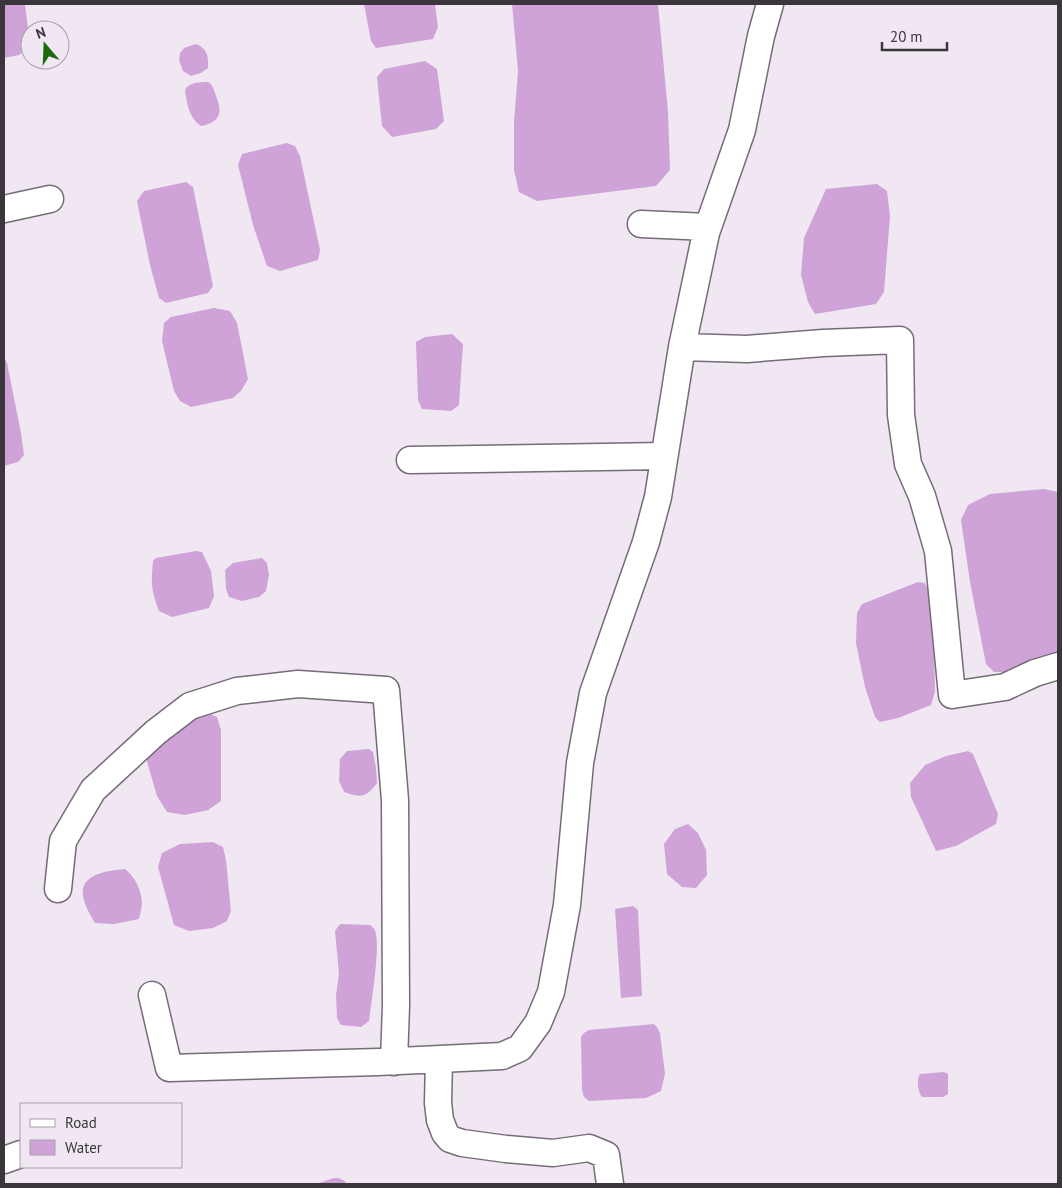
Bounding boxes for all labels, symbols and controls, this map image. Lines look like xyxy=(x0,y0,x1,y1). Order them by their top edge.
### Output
north arrow xyxy=(20,20,70,70)
scale bar xyxy=(882,20,947,52)
text: N xyxy=(33,23,48,43)
text: 20 m xyxy=(890,27,923,46)
legend xyxy=(20,1103,182,1168)
text: Road xyxy=(65,1113,97,1132)
text: Water xyxy=(65,1138,102,1157)

